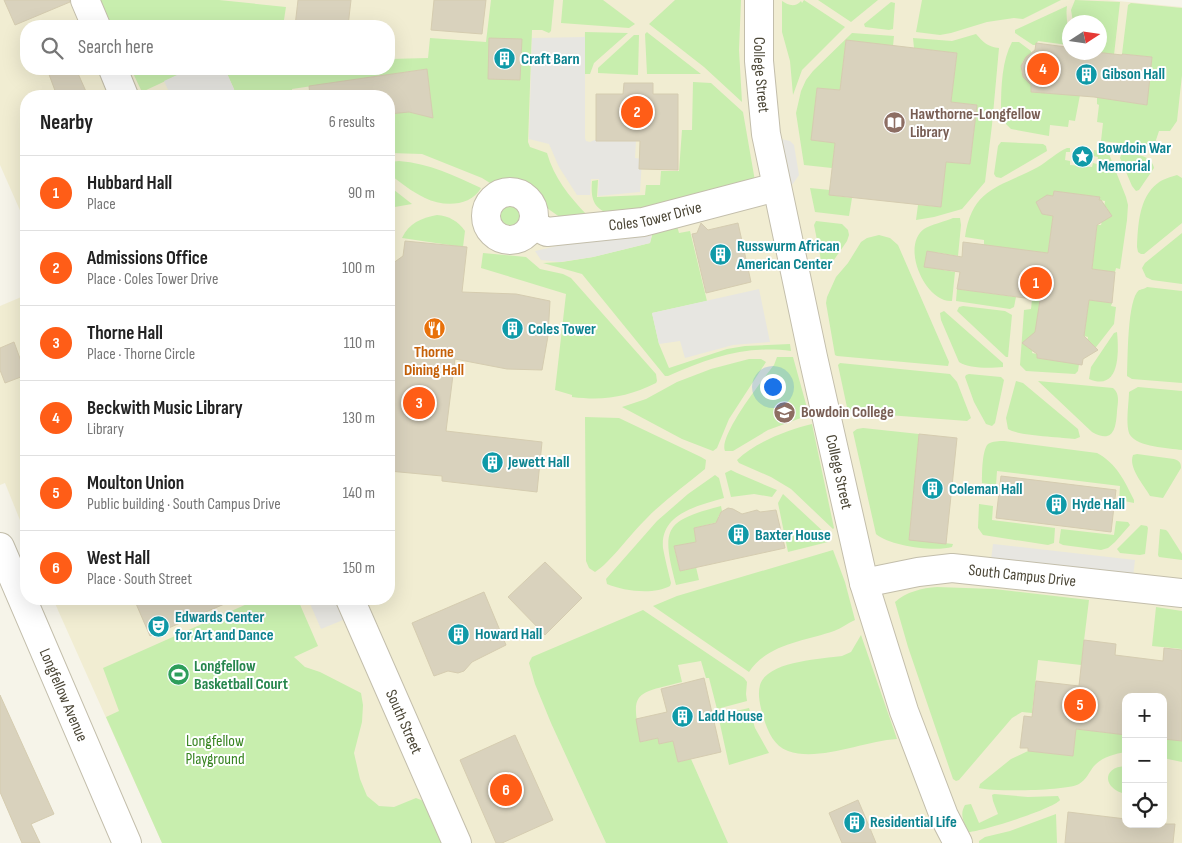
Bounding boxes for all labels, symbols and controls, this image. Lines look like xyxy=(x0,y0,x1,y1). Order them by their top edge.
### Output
north arrow xyxy=(1062,15,1107,60)
search box xyxy=(20,20,395,75)
icon: search xyxy=(38,34,66,62)
text: Search here xyxy=(78,36,154,59)
street label: College Street xyxy=(750,37,773,114)
building icon: Craft Barn xyxy=(493,47,517,71)
place label: Craft Barn xyxy=(521,50,580,69)
pin: 4 xyxy=(1027,50,1059,88)
building icon: Gibson Hall xyxy=(1074,62,1098,86)
place label: Gibson Hall xyxy=(1102,65,1165,84)
pin: 2 xyxy=(621,93,653,131)
place label: Hawthorne-Longfellow Library xyxy=(910,105,1041,142)
text: Nearby xyxy=(40,110,93,135)
library icon: Hawthorne-Longfellow Library xyxy=(882,111,906,135)
text: 6 results xyxy=(329,113,375,132)
place label: Bowdoin War Memorial xyxy=(1098,139,1171,176)
place icon: Bowdoin War Memorial xyxy=(1070,145,1094,169)
text: Hubbard Hall xyxy=(87,172,172,195)
text: 1 xyxy=(53,184,59,203)
text: 90 m xyxy=(348,184,375,203)
text: Place xyxy=(87,195,116,214)
street label: Coles Tower Drive xyxy=(608,198,704,235)
place label: Russwurm African American Center xyxy=(736,237,840,274)
building icon: Russwurm African American Center xyxy=(709,243,733,267)
text: Admissions Office xyxy=(87,247,208,270)
text: 2 xyxy=(52,259,60,278)
text: 100 m xyxy=(342,259,375,278)
pin: 1 xyxy=(1020,264,1052,302)
text: Place · Coles Tower Drive xyxy=(87,270,218,289)
restaurant icon: Thorne Dining Hall xyxy=(422,316,446,340)
building icon: Coles Tower xyxy=(500,317,524,341)
place label: Coles Tower xyxy=(528,320,596,339)
text: Thorne Hall xyxy=(87,322,163,345)
text: 3 xyxy=(52,334,60,353)
text: 110 m xyxy=(344,334,375,353)
place label: Thorne Dining Hall xyxy=(404,343,464,380)
text: Place · Thorne Circle xyxy=(87,345,195,364)
your location xyxy=(760,374,786,400)
pin: 3 xyxy=(403,384,435,422)
text: Beckwith Music Library xyxy=(87,397,243,420)
school or university icon: Bowdoin College xyxy=(773,400,797,424)
place label: Bowdoin College xyxy=(801,403,894,422)
text: 4 xyxy=(52,409,60,428)
text: 130 m xyxy=(343,409,375,428)
text: Library xyxy=(87,420,124,439)
street label: College Street xyxy=(821,433,857,511)
building icon: Jewett Hall xyxy=(480,450,504,474)
place label: Jewett Hall xyxy=(507,453,569,472)
text: Moulton Union xyxy=(87,472,184,495)
building icon: Coleman Hall xyxy=(921,477,945,501)
place label: Coleman Hall xyxy=(949,480,1023,499)
text: 5 xyxy=(52,484,60,503)
text: 140 m xyxy=(343,484,375,503)
building icon: Hyde Hall xyxy=(1044,492,1068,516)
text: Public building · South Campus Drive xyxy=(87,495,281,514)
place label: Hyde Hall xyxy=(1072,495,1125,514)
building icon: Baxter House xyxy=(727,523,751,547)
place label: Baxter House xyxy=(755,526,831,545)
text: West Hall xyxy=(87,547,150,570)
text: 6 xyxy=(52,559,60,578)
text: 150 m xyxy=(343,559,375,578)
street label: South Campus Drive xyxy=(968,560,1077,591)
text: Place · South Street xyxy=(87,570,192,589)
place label: Edwards Center for Art and Dance xyxy=(175,608,274,645)
theatre icon: Edwards Center for Art and Dance xyxy=(147,614,171,638)
building icon: Howard Hall xyxy=(447,622,471,646)
place label: Howard Hall xyxy=(475,625,542,644)
street label: Longfellow Avenue xyxy=(35,645,92,744)
place label: Longfellow Basketball Court xyxy=(194,657,288,694)
sports icon: Longfellow Basketball Court xyxy=(166,663,190,687)
pin: 5 xyxy=(1064,686,1096,724)
street label: South Street xyxy=(381,687,426,757)
map controls xyxy=(1122,693,1167,828)
button: + xyxy=(1122,693,1167,738)
building icon: Ladd House xyxy=(670,704,694,728)
place label: Ladd House xyxy=(698,707,763,726)
park label: Longfellow Playground xyxy=(185,732,245,769)
button: − xyxy=(1122,738,1167,783)
pin: 6 xyxy=(490,771,522,809)
button: locate xyxy=(1122,783,1167,828)
building icon: Residential Life xyxy=(842,810,866,834)
place label: Residential Life xyxy=(870,813,957,832)

